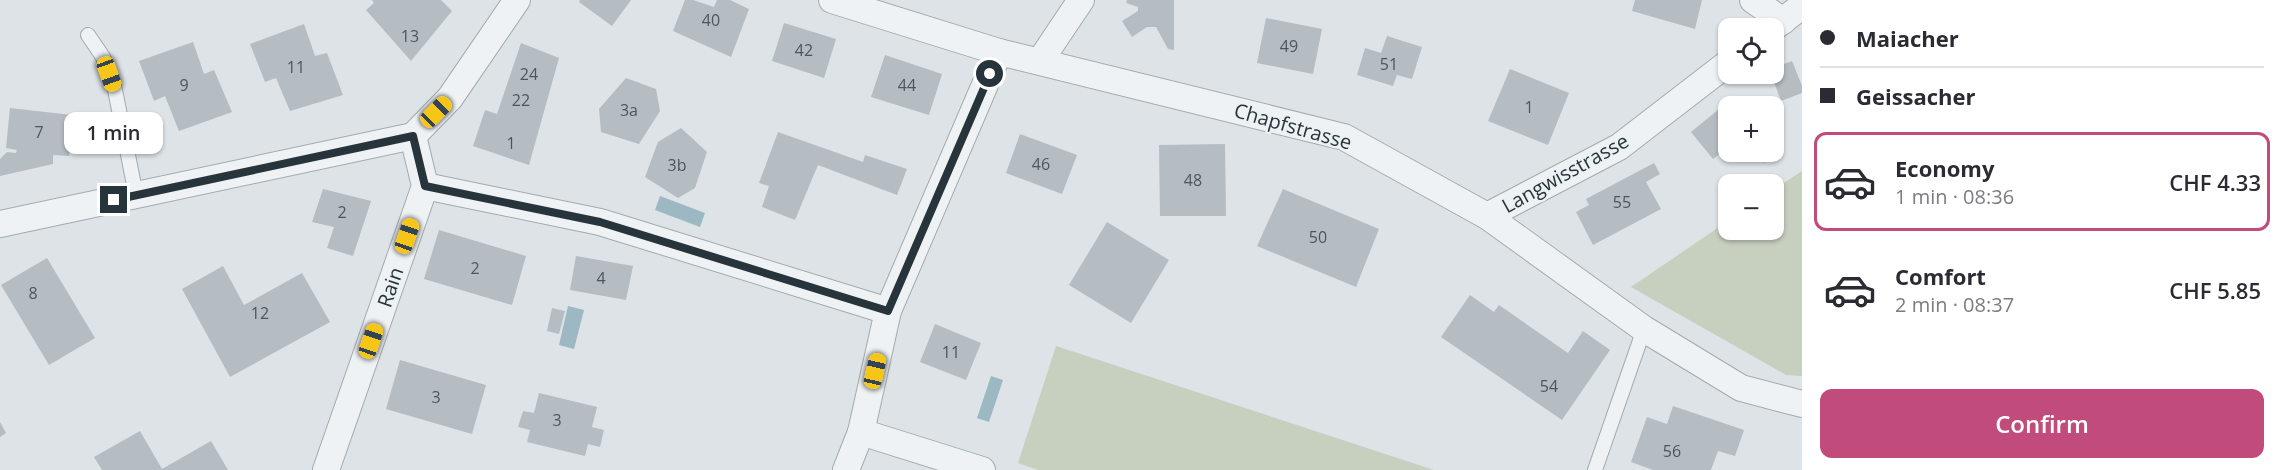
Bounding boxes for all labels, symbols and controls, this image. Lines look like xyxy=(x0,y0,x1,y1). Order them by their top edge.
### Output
house number: 40 xyxy=(702,9,720,31)
map controls xyxy=(1718,18,1784,240)
button: locate xyxy=(1718,18,1784,84)
text: Maiacher xyxy=(1856,23,1959,53)
house number: 13 xyxy=(401,25,419,47)
house number: 49 xyxy=(1280,35,1298,57)
house number: 42 xyxy=(795,39,813,61)
house number: 51 xyxy=(1380,53,1398,75)
car xyxy=(94,54,124,94)
house number: 11 xyxy=(287,56,305,78)
route start xyxy=(976,60,1003,87)
house number: 24 xyxy=(520,63,538,85)
house number: 9 xyxy=(179,74,189,96)
house number: 44 xyxy=(898,74,916,96)
text: Geissacher xyxy=(1856,81,1976,111)
house number: 22 xyxy=(512,89,530,111)
car xyxy=(417,93,455,131)
street label: Chapfstrasse xyxy=(1231,96,1355,156)
house number: 1 xyxy=(1524,96,1534,118)
button: + xyxy=(1718,96,1784,162)
house number: 3a xyxy=(620,99,638,121)
callout: 1 min xyxy=(64,113,164,155)
text: 1 min xyxy=(87,119,141,146)
house number: 7 xyxy=(34,121,44,143)
street label: Langwisstrasse xyxy=(1497,127,1633,219)
house number: 1 xyxy=(506,132,516,154)
house number: 46 xyxy=(1032,153,1050,175)
text: Economy xyxy=(1895,153,1994,183)
house number: 3b xyxy=(668,154,686,176)
icon: car xyxy=(1823,155,1877,209)
text: CHF 4.33 xyxy=(2169,167,2261,197)
house number: 48 xyxy=(1184,169,1202,191)
button: − xyxy=(1718,174,1784,240)
text: 1 min · 08:36 xyxy=(1895,183,2014,210)
route end xyxy=(100,186,127,213)
house number: 55 xyxy=(1613,191,1631,213)
house number: 2 xyxy=(337,201,347,223)
car xyxy=(393,216,421,256)
house number: 50 xyxy=(1309,226,1327,248)
house number: 2 xyxy=(470,257,480,279)
text: Comfort xyxy=(1895,261,1986,291)
street label: Rain xyxy=(371,263,409,311)
icon: car xyxy=(1823,263,1877,317)
house number: 4 xyxy=(596,267,606,289)
text: CHF 5.85 xyxy=(2169,275,2261,305)
house number: 8 xyxy=(28,282,38,304)
text: 2 min · 08:37 xyxy=(1895,291,2014,318)
house number: 12 xyxy=(251,302,269,324)
car xyxy=(357,321,385,361)
house number: 11 xyxy=(942,341,960,363)
car xyxy=(862,351,888,391)
house number: 54 xyxy=(1540,375,1558,397)
house number: 3 xyxy=(431,386,441,408)
button: Confirm xyxy=(1820,389,2264,458)
house number: 3 xyxy=(552,409,562,431)
house number: 56 xyxy=(1663,440,1681,462)

